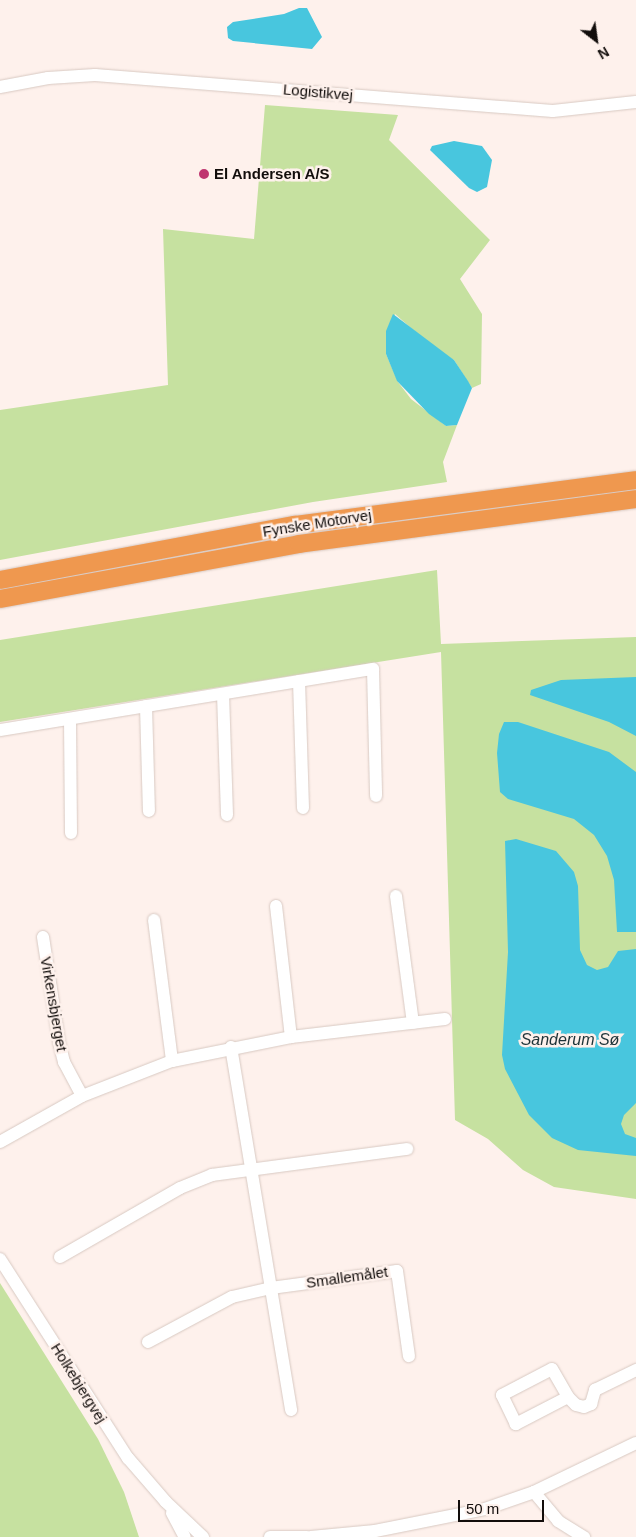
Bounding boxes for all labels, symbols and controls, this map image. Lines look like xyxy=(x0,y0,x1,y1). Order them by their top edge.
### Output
north arrow xyxy=(571,15,621,65)
text: N xyxy=(595,44,612,62)
street label: Logistikvej xyxy=(282,80,354,104)
place label: El Andersen A/S xyxy=(214,165,331,183)
marker: El Andersen A/S xyxy=(198,168,210,180)
street label: Fynske Motorvej xyxy=(261,506,373,540)
street label: Virkensbjerget xyxy=(37,955,71,1053)
water label: Sanderum Sø xyxy=(521,1030,619,1050)
street label: Smallemålet xyxy=(305,1262,389,1292)
street label: Holkebjergvej xyxy=(47,1340,111,1426)
scale bar xyxy=(461,1490,547,1522)
text: 50 m xyxy=(466,1500,499,1517)

